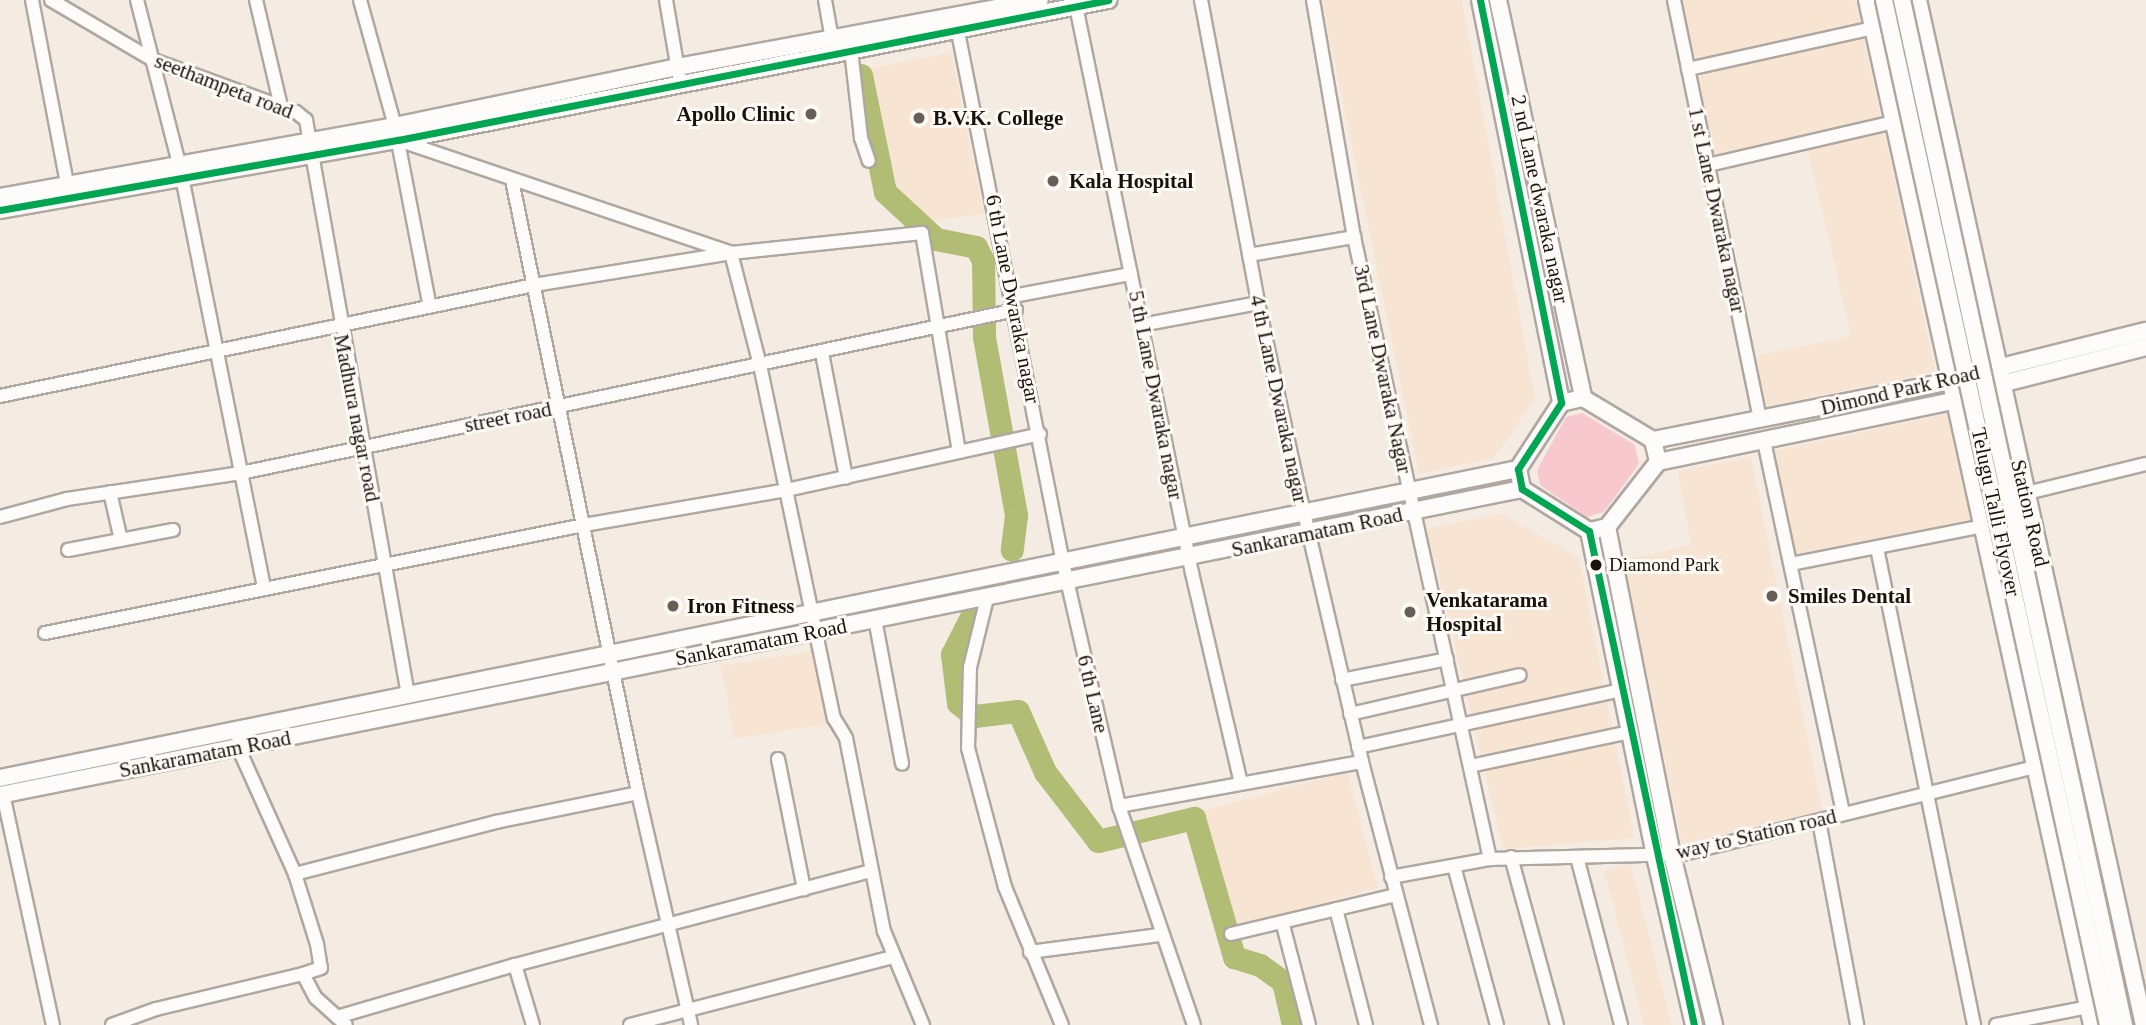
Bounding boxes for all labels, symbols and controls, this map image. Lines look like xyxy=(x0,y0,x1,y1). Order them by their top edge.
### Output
street label: seethampeta road xyxy=(151,48,297,124)
street label: 2 nd Lane dwaraka nagar xyxy=(1506,93,1574,305)
place label: Apollo Clinic xyxy=(677,101,795,127)
marker: Apollo Clinic xyxy=(801,104,821,124)
place label: B.V.K. College xyxy=(933,105,1063,131)
street label: 1 st Lane Dwaraka nagar xyxy=(1683,105,1751,315)
marker: B.V.K. College xyxy=(911,110,927,126)
place label: Kala Hospital xyxy=(1069,168,1193,194)
marker: Kala Hospital xyxy=(1043,171,1063,191)
street label: 6 th Lane Dwaraka nagar xyxy=(980,192,1046,406)
street label: 3rd Lane Dwaraka Nagar xyxy=(1349,262,1417,476)
street label: 5 th Lane Dwaraka nagar xyxy=(1123,288,1189,502)
street label: 4 th Lane Dwaraka nagar xyxy=(1245,293,1313,505)
street label: Madhura nagar road xyxy=(328,332,386,504)
street label: Dimond Park Road xyxy=(1818,359,1982,421)
street label: street road xyxy=(462,396,554,438)
street label: Telugu Talli Flyover xyxy=(1966,425,2026,599)
street label: Station Road xyxy=(2005,457,2055,569)
street label: Sankaramatam Road xyxy=(1229,502,1405,562)
place label: Diamond Park xyxy=(1609,554,1719,576)
marker: Diamond Park xyxy=(1589,558,1603,572)
place label: Smiles Dental xyxy=(1788,583,1911,609)
marker: Smiles Dental xyxy=(1762,586,1782,606)
place label: Venkatarama Hospital xyxy=(1426,587,1548,637)
place label: Iron Fitness xyxy=(687,593,795,619)
marker: Iron Fitness xyxy=(665,598,681,614)
marker: Venkatarama Hospital xyxy=(1400,602,1420,622)
street label: Sankaramatam Road xyxy=(673,613,849,671)
street label: 6 th Lane xyxy=(1072,653,1114,735)
street label: Sankaramatam Road xyxy=(117,725,293,783)
street label: way to Station road xyxy=(1673,803,1839,865)

